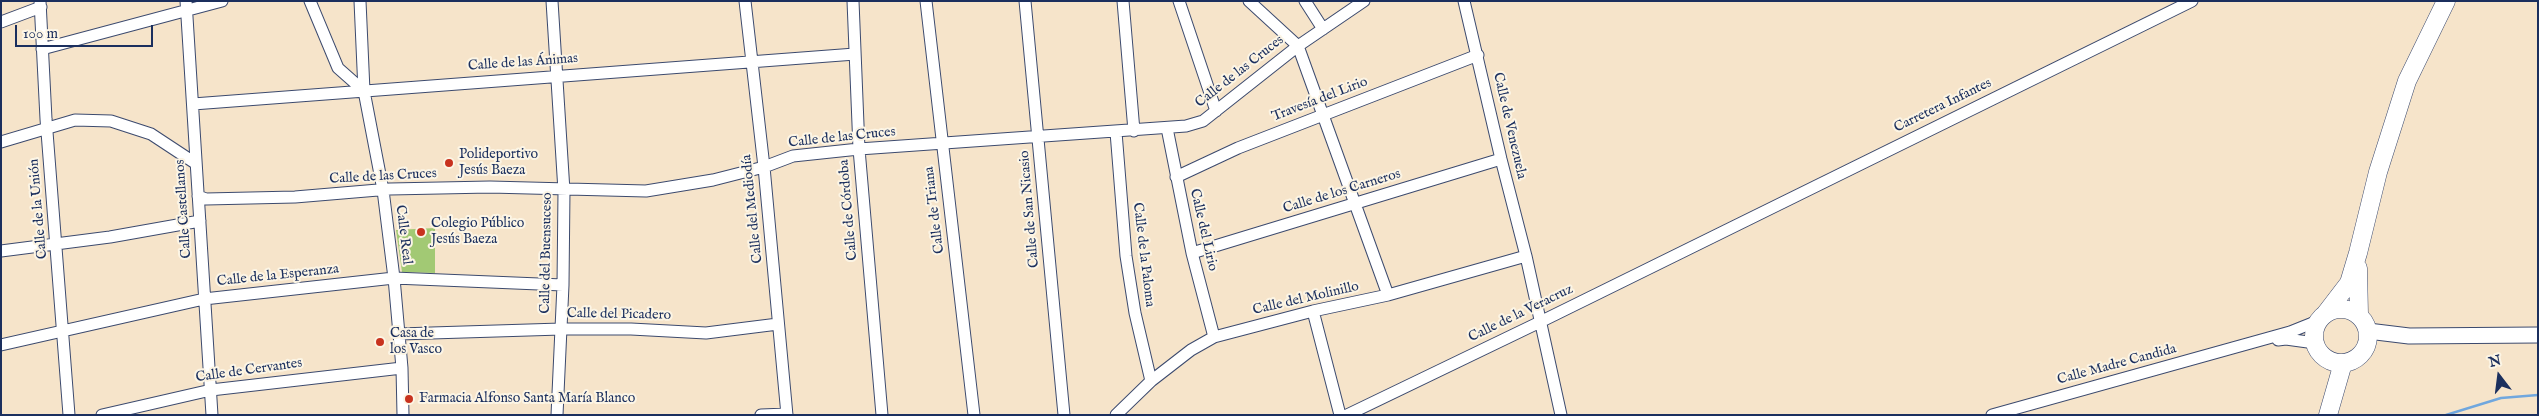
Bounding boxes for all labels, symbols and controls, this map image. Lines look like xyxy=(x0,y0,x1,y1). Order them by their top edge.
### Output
scale bar xyxy=(18,15,155,47)
text: 100 m xyxy=(23,24,58,43)
street label: Calle de las Cruces xyxy=(1192,32,1288,112)
street label: Calle de las Ánimas xyxy=(467,51,579,75)
street label: Calle de Venezuela xyxy=(1489,71,1529,181)
street label: Travesía del Lirio xyxy=(1270,74,1370,126)
street label: Carretera Infantes xyxy=(1891,75,1995,137)
street label: Calle de las Cruces xyxy=(788,124,896,152)
place label: Polideportivo Jesús Baeza xyxy=(459,147,538,180)
street label: Calle de San Nicasio xyxy=(1017,150,1043,268)
street label: Calle del Mediodía xyxy=(739,154,767,264)
marker: Polideportivo Jesús Baeza xyxy=(443,157,455,169)
street label: Calle de la Unión xyxy=(26,158,52,260)
street label: Calle Castellanos xyxy=(172,159,196,259)
street label: Calle de Córdoba xyxy=(836,159,862,261)
street label: Calle de Triana xyxy=(921,165,949,255)
street label: Calle de las Cruces xyxy=(329,166,437,188)
street label: Calle de los Carneros xyxy=(1281,166,1403,218)
street label: Calle del Lirio xyxy=(1185,187,1221,273)
street label: Calle del Buensuceso xyxy=(538,192,556,314)
street label: Calle de la Paloma xyxy=(1128,202,1158,308)
street label: Calle Real xyxy=(391,204,415,266)
place label: Colegio Público Jesús Baeza xyxy=(431,216,524,248)
marker: Colegio Público Jesús Baeza xyxy=(415,226,427,238)
street label: Calle de la Esperanza xyxy=(216,261,340,291)
street label: Calle del Molinillo xyxy=(1251,279,1361,319)
street label: Calle de la Veracruz xyxy=(1466,281,1576,347)
street label: Calle del Picadero xyxy=(567,306,671,324)
place label: Casa de los Vasco xyxy=(390,326,442,358)
marker: Casa de los Vasco xyxy=(374,336,386,348)
street label: Calle Madre Candida xyxy=(2056,341,2178,389)
north arrow xyxy=(2474,351,2524,401)
text: N xyxy=(2487,351,2503,372)
street label: Calle de Cervantes xyxy=(195,355,303,387)
place label: Farmacia Alfonso Santa María Blanco xyxy=(419,391,635,407)
marker: Farmacia Alfonso Santa María Blanco xyxy=(403,393,415,405)

